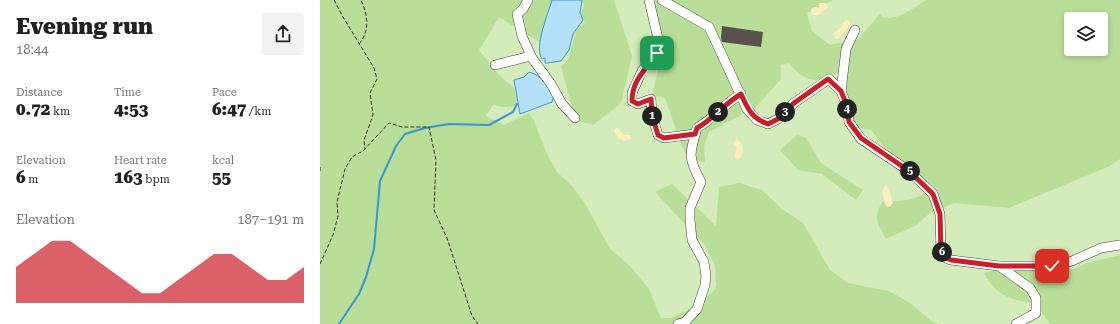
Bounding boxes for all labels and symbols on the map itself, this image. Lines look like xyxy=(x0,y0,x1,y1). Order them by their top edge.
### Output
pin xyxy=(640,36,674,70)
pin: 4 xyxy=(837,99,857,119)
pin: 2 xyxy=(708,102,728,122)
pin: 3 xyxy=(775,102,795,122)
pin: 1 xyxy=(642,106,662,126)
pin: 5 xyxy=(900,161,920,181)
pin: 6 xyxy=(932,242,952,262)
pin xyxy=(1035,249,1069,283)

